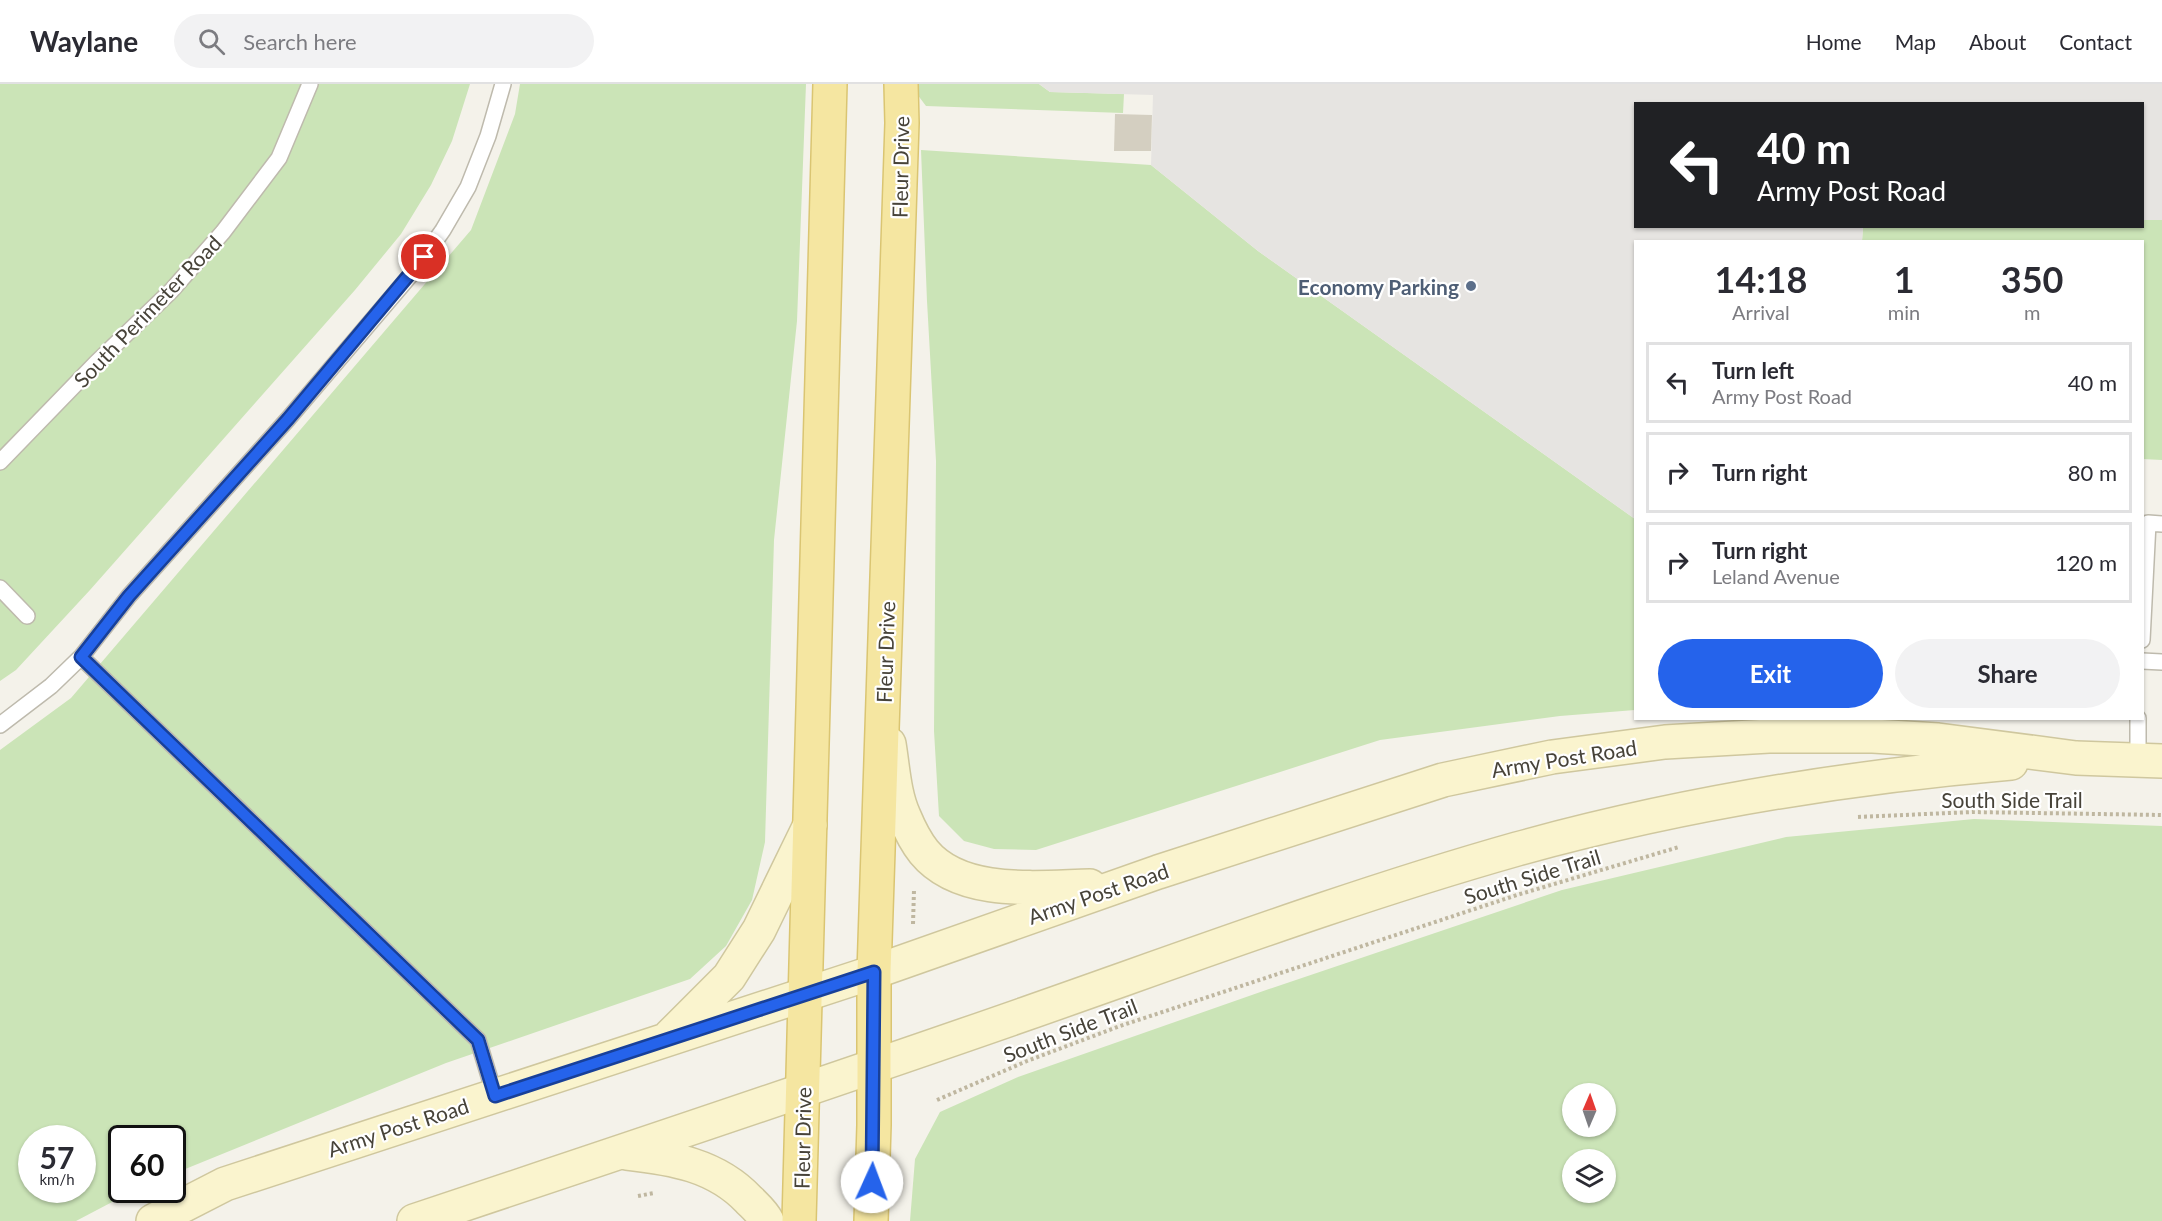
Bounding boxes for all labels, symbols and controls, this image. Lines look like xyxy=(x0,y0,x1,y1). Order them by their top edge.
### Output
search box xyxy=(174,14,594,68)
text: Waylane xyxy=(30,24,138,58)
icon: search xyxy=(195,25,228,58)
text: Search here xyxy=(243,28,357,55)
text: Home xyxy=(1806,29,1862,54)
text: Map xyxy=(1895,29,1936,54)
text: About xyxy=(1969,29,2026,54)
text: Contact xyxy=(2059,29,2132,54)
street label: Fleur Drive xyxy=(887,116,913,218)
text: 40 m xyxy=(1757,123,1851,173)
icon: left xyxy=(1658,126,1736,204)
text: Army Post Road xyxy=(1757,174,1946,207)
street label: South Perimeter Road xyxy=(68,230,226,392)
pin xyxy=(398,231,449,282)
icon: arrive xyxy=(407,240,440,273)
text: 14:18 xyxy=(1715,257,1807,301)
text: 1 xyxy=(1894,257,1915,301)
text: 350 xyxy=(2001,257,2063,301)
place label: Economy Parking xyxy=(1298,274,1459,299)
marker: Economy Parking xyxy=(1464,279,1478,293)
text: Arrival xyxy=(1732,300,1790,324)
text: min xyxy=(1888,300,1920,324)
text: m xyxy=(2024,300,2040,324)
text: Turn left xyxy=(1712,357,1794,384)
icon: left xyxy=(1661,366,1694,399)
text: 40 m xyxy=(2068,369,2117,396)
text: Army Post Road xyxy=(1712,384,1852,408)
icon: right xyxy=(1661,456,1694,489)
text: Turn right xyxy=(1712,459,1807,486)
text: 80 m xyxy=(2068,459,2117,486)
text: Turn right xyxy=(1712,537,1807,564)
icon: right xyxy=(1661,546,1694,579)
text: 120 m xyxy=(2055,549,2117,576)
text: Leland Avenue xyxy=(1712,564,1840,588)
street label: Fleur Drive xyxy=(871,601,899,703)
button: Exit xyxy=(1658,639,1883,708)
button: Share xyxy=(1895,639,2120,708)
street label: Army Post Road xyxy=(1489,734,1639,782)
street label: South Side Trail xyxy=(1941,787,2083,812)
street label: South Side Trail xyxy=(1461,843,1603,909)
street label: Army Post Road xyxy=(1024,857,1172,929)
street label: South Side Trail xyxy=(999,993,1141,1067)
north arrow xyxy=(1562,1083,1616,1137)
map controls xyxy=(1562,1083,1616,1203)
street label: Fleur Drive xyxy=(789,1087,815,1189)
street label: Army Post Road xyxy=(324,1092,472,1162)
speed limit sign: 60 xyxy=(108,1125,186,1203)
text: 57 xyxy=(40,1139,74,1175)
button: layers xyxy=(1562,1149,1616,1203)
position arrow xyxy=(840,1150,904,1214)
text: km/h xyxy=(39,1170,75,1188)

